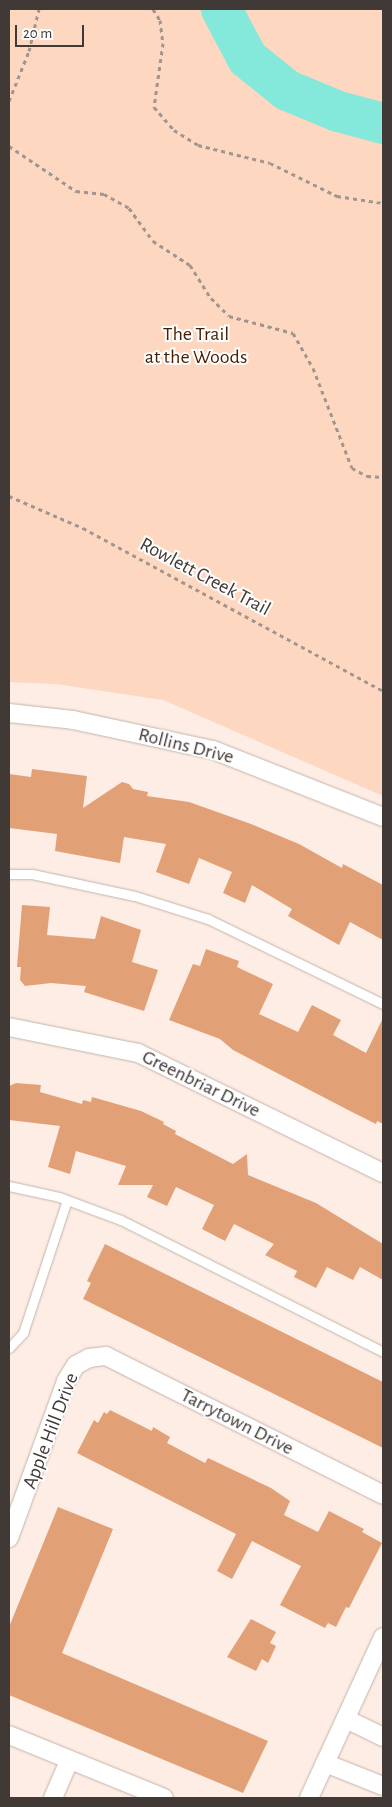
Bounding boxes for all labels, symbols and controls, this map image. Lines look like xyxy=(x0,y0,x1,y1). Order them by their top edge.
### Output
scale bar xyxy=(18,15,86,47)
text: 20 m xyxy=(23,26,52,41)
park label: The Trail at the Woods xyxy=(145,322,247,369)
street label: Rowlett Creek Trail xyxy=(135,532,275,622)
street label: Rollins Drive xyxy=(136,723,236,769)
street label: Greenbriar Drive xyxy=(138,1045,264,1123)
street label: Apple Hill Drive xyxy=(18,1370,84,1492)
street label: Tarrytown Drive xyxy=(177,1383,297,1461)

